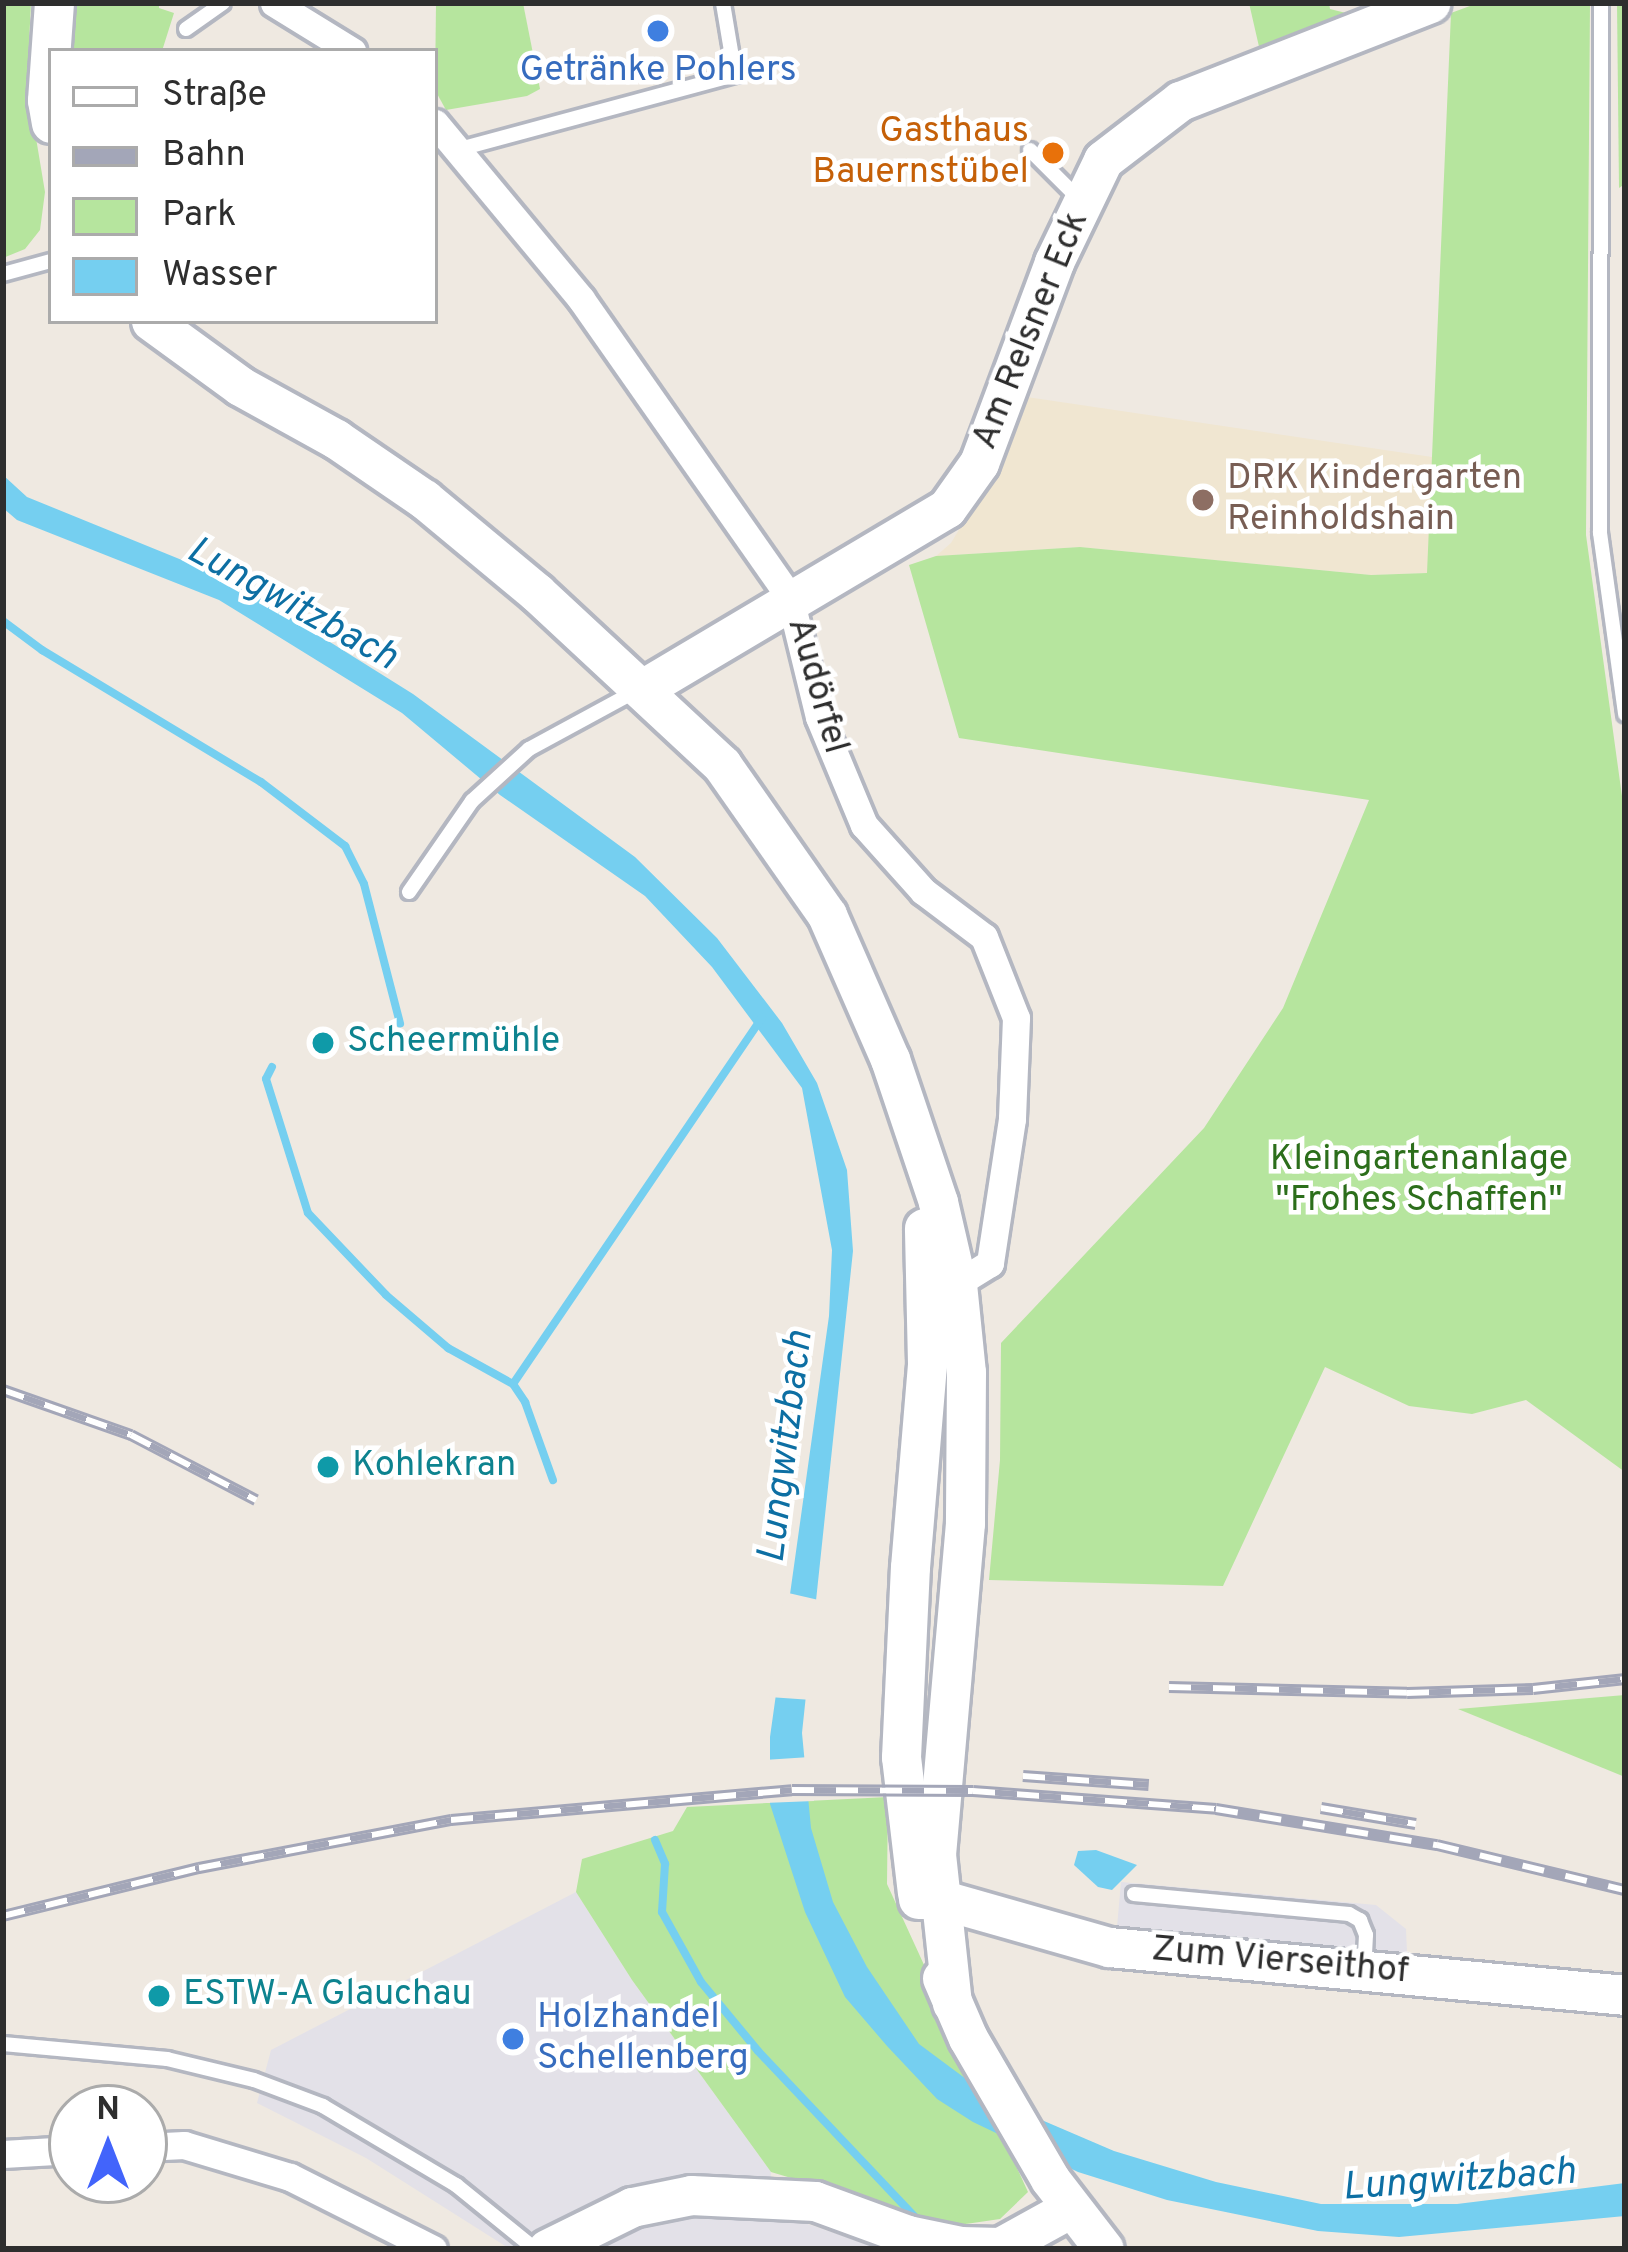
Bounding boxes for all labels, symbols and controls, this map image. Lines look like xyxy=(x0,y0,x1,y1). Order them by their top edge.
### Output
marker: Getränke Pohlers xyxy=(645,18,671,44)
legend xyxy=(48,48,438,324)
place label: Getränke Pohlers xyxy=(519,50,797,94)
text: Straße xyxy=(162,73,267,119)
place label: Gasthaus Bauernstübel xyxy=(812,110,1029,195)
text: Bahn xyxy=(162,133,246,179)
marker: Gasthaus Bauernstübel xyxy=(1040,140,1066,166)
text: Park xyxy=(162,193,236,239)
street label: Am Relsner Eck xyxy=(965,206,1099,456)
text: Wasser xyxy=(162,253,277,299)
place label: DRK Kindergarten Reinholdshain xyxy=(1227,457,1522,542)
marker: DRK Kindergarten Reinholdshain xyxy=(1190,487,1216,513)
water label: Lungwitzbach xyxy=(177,529,405,683)
street label: Audörfel xyxy=(776,613,856,759)
place label: Scheermühle xyxy=(347,1021,560,1065)
marker: Scheermühle xyxy=(310,1030,336,1056)
park label: Kleingartenanlage "Frohes Schaffen" xyxy=(1270,1138,1568,1223)
water label: Lungwitzbach xyxy=(751,1328,825,1566)
place label: Kohlekran xyxy=(352,1445,516,1489)
marker: Kohlekran xyxy=(315,1454,341,1480)
street label: Zum Vierseithof xyxy=(1149,1929,1411,1995)
place label: ESTW-A Glauchau xyxy=(183,1974,473,2018)
marker: ESTW-A Glauchau xyxy=(146,1983,172,2009)
place label: Holzhandel Schellenberg xyxy=(537,1996,749,2081)
marker: Holzhandel Schellenberg xyxy=(500,2026,526,2052)
north arrow xyxy=(48,2084,168,2204)
text: N xyxy=(96,2090,120,2132)
water label: Lungwitzbach xyxy=(1341,2151,1577,2213)

